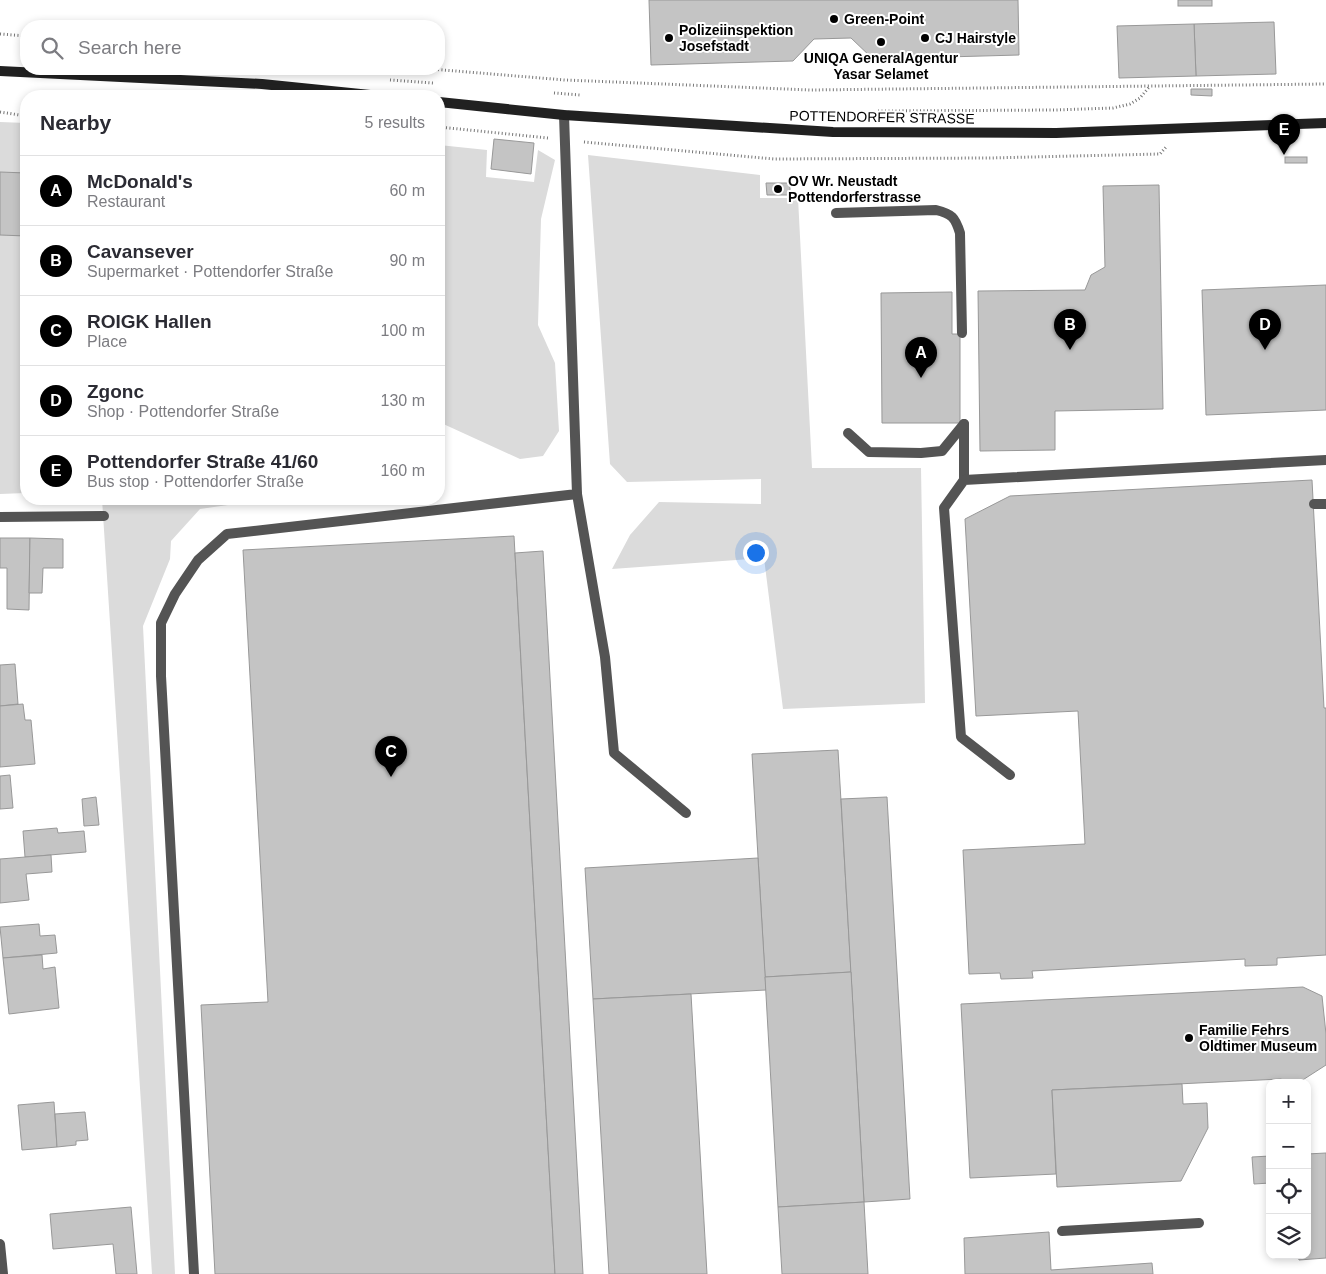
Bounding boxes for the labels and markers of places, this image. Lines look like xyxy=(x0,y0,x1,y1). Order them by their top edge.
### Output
place label: Green-Point xyxy=(844,11,924,27)
marker: Green-Point xyxy=(828,13,840,25)
place label: Polizeiinspektion Josefstadt xyxy=(679,22,793,54)
place label: CJ Hairstyle xyxy=(935,30,1016,46)
marker: Polizeiinspektion Josefstadt xyxy=(663,32,675,44)
marker: CJ Hairstyle xyxy=(919,32,931,44)
marker: UNIQA GeneralAgentur Yasar Selamet xyxy=(875,36,887,48)
place label: UNIQA GeneralAgentur Yasar Selamet xyxy=(804,50,959,82)
pin: E xyxy=(1268,114,1300,155)
place label: OV Wr. Neustadt Pottendorferstrasse xyxy=(788,173,921,205)
marker: OV Wr. Neustadt Pottendorferstrasse xyxy=(772,183,784,195)
pin: B xyxy=(1054,309,1086,350)
pin: D xyxy=(1249,309,1281,350)
pin: A xyxy=(905,337,937,378)
pin: C xyxy=(375,736,407,777)
place label: Familie Fehrs Oldtimer Museum xyxy=(1199,1022,1317,1054)
marker: Familie Fehrs Oldtimer Museum xyxy=(1183,1032,1195,1044)

